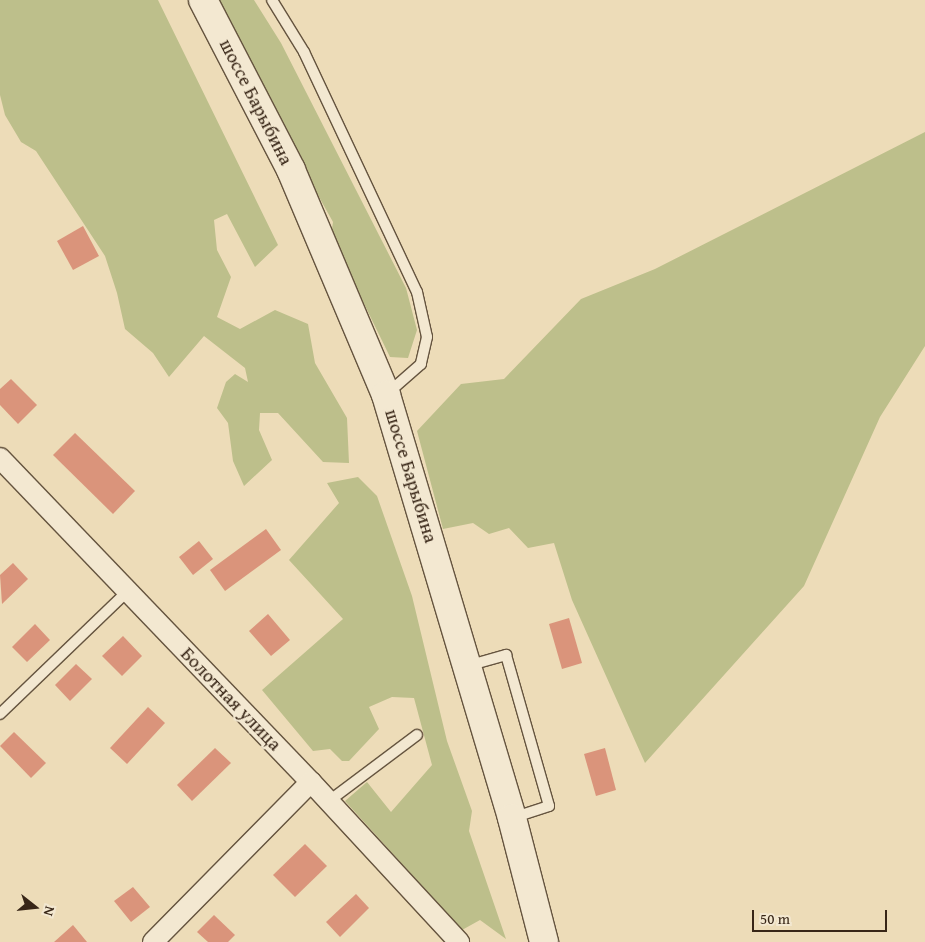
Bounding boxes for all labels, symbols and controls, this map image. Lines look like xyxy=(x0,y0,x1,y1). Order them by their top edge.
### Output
street label: шоссе Барыбина xyxy=(214,35,298,169)
street label: шоссе Барыбина xyxy=(380,406,442,546)
street label: Болотная улица xyxy=(176,643,286,755)
north arrow xyxy=(10,882,60,932)
scale bar xyxy=(755,900,890,932)
text: N xyxy=(39,904,60,918)
text: 50 m xyxy=(760,908,790,929)

